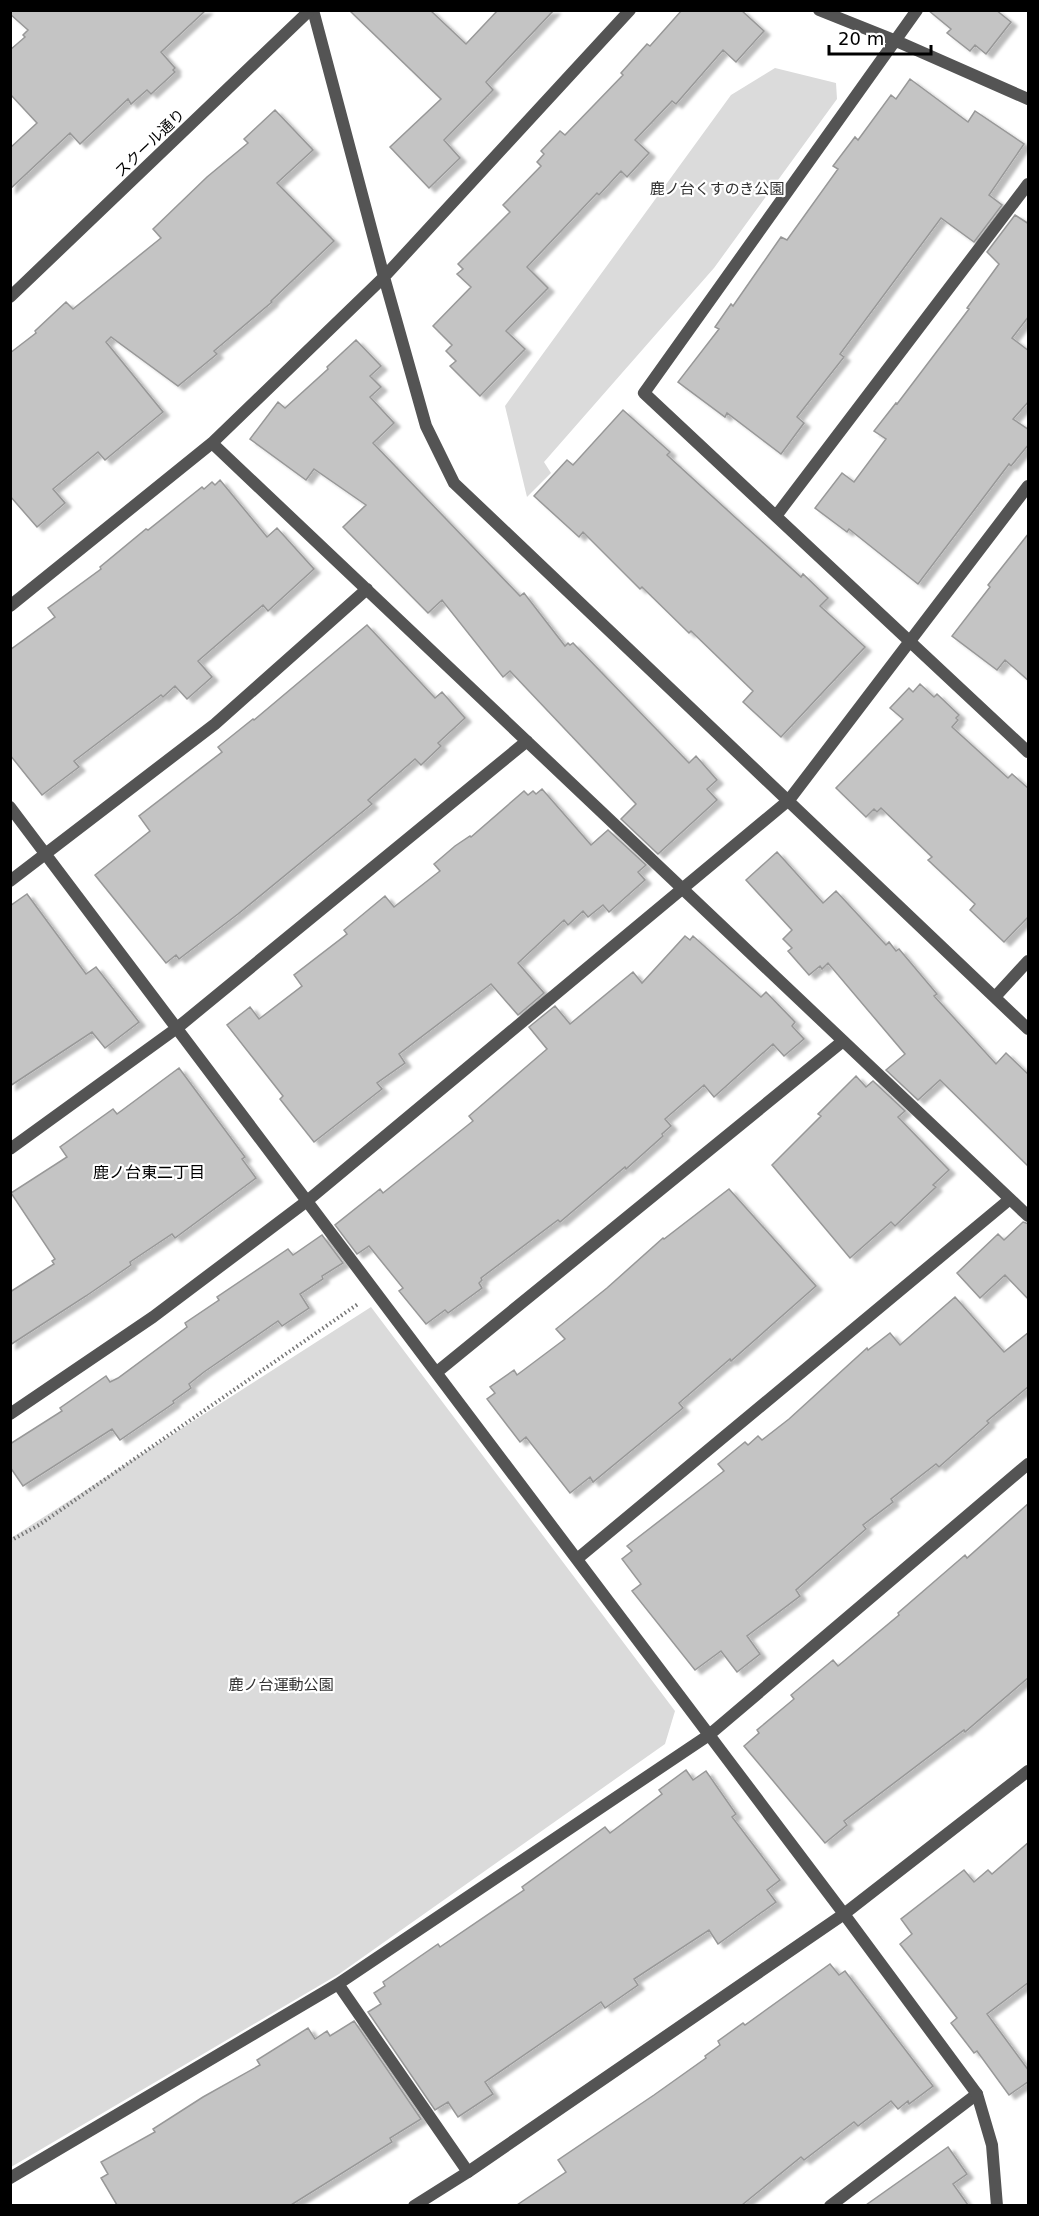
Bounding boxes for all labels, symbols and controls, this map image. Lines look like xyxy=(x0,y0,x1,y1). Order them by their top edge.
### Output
scale bar xyxy=(829,18,931,56)
text: 20 m xyxy=(838,28,884,49)
street label: スクール通り xyxy=(111,105,189,181)
park label: 鹿ノ台くすのき公園 xyxy=(650,180,784,198)
district label: 鹿ノ台東二丁目 xyxy=(93,1163,205,1182)
park label: 鹿ノ台運動公園 xyxy=(228,1676,334,1694)

